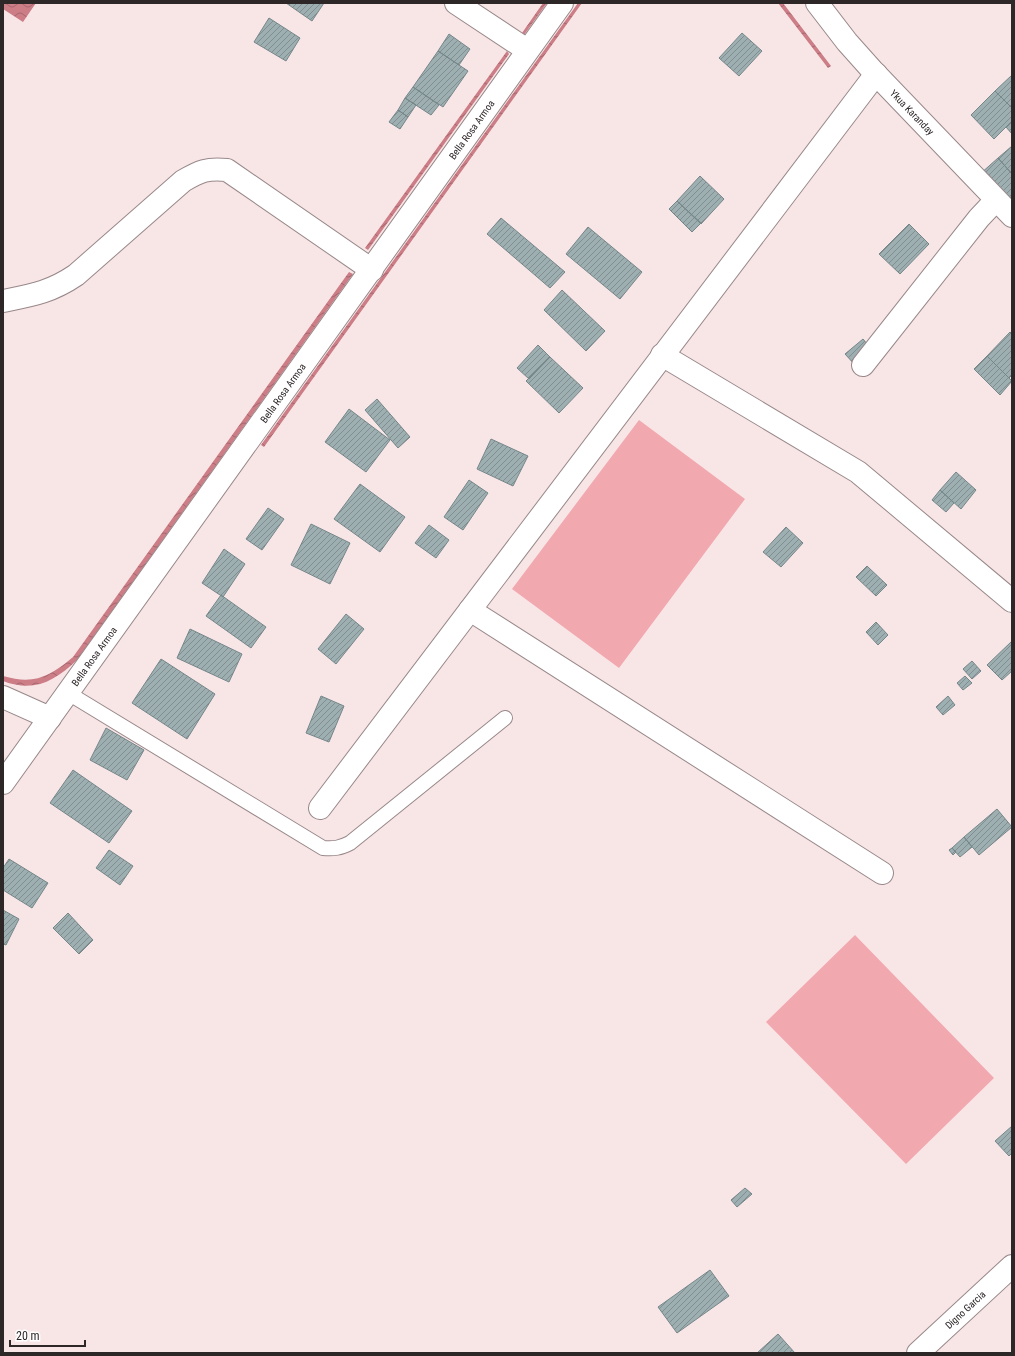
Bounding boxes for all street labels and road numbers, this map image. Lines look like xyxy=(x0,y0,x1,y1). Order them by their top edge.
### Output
street label: Ykua Karanday xyxy=(888,87,936,137)
street label: Bella Rosa Armoa xyxy=(446,98,496,161)
street label: Bella Rosa Armoa xyxy=(258,361,308,425)
street label: Bella Rosa Armoa xyxy=(69,624,119,688)
street label: Digno Garcia xyxy=(943,1288,987,1331)

